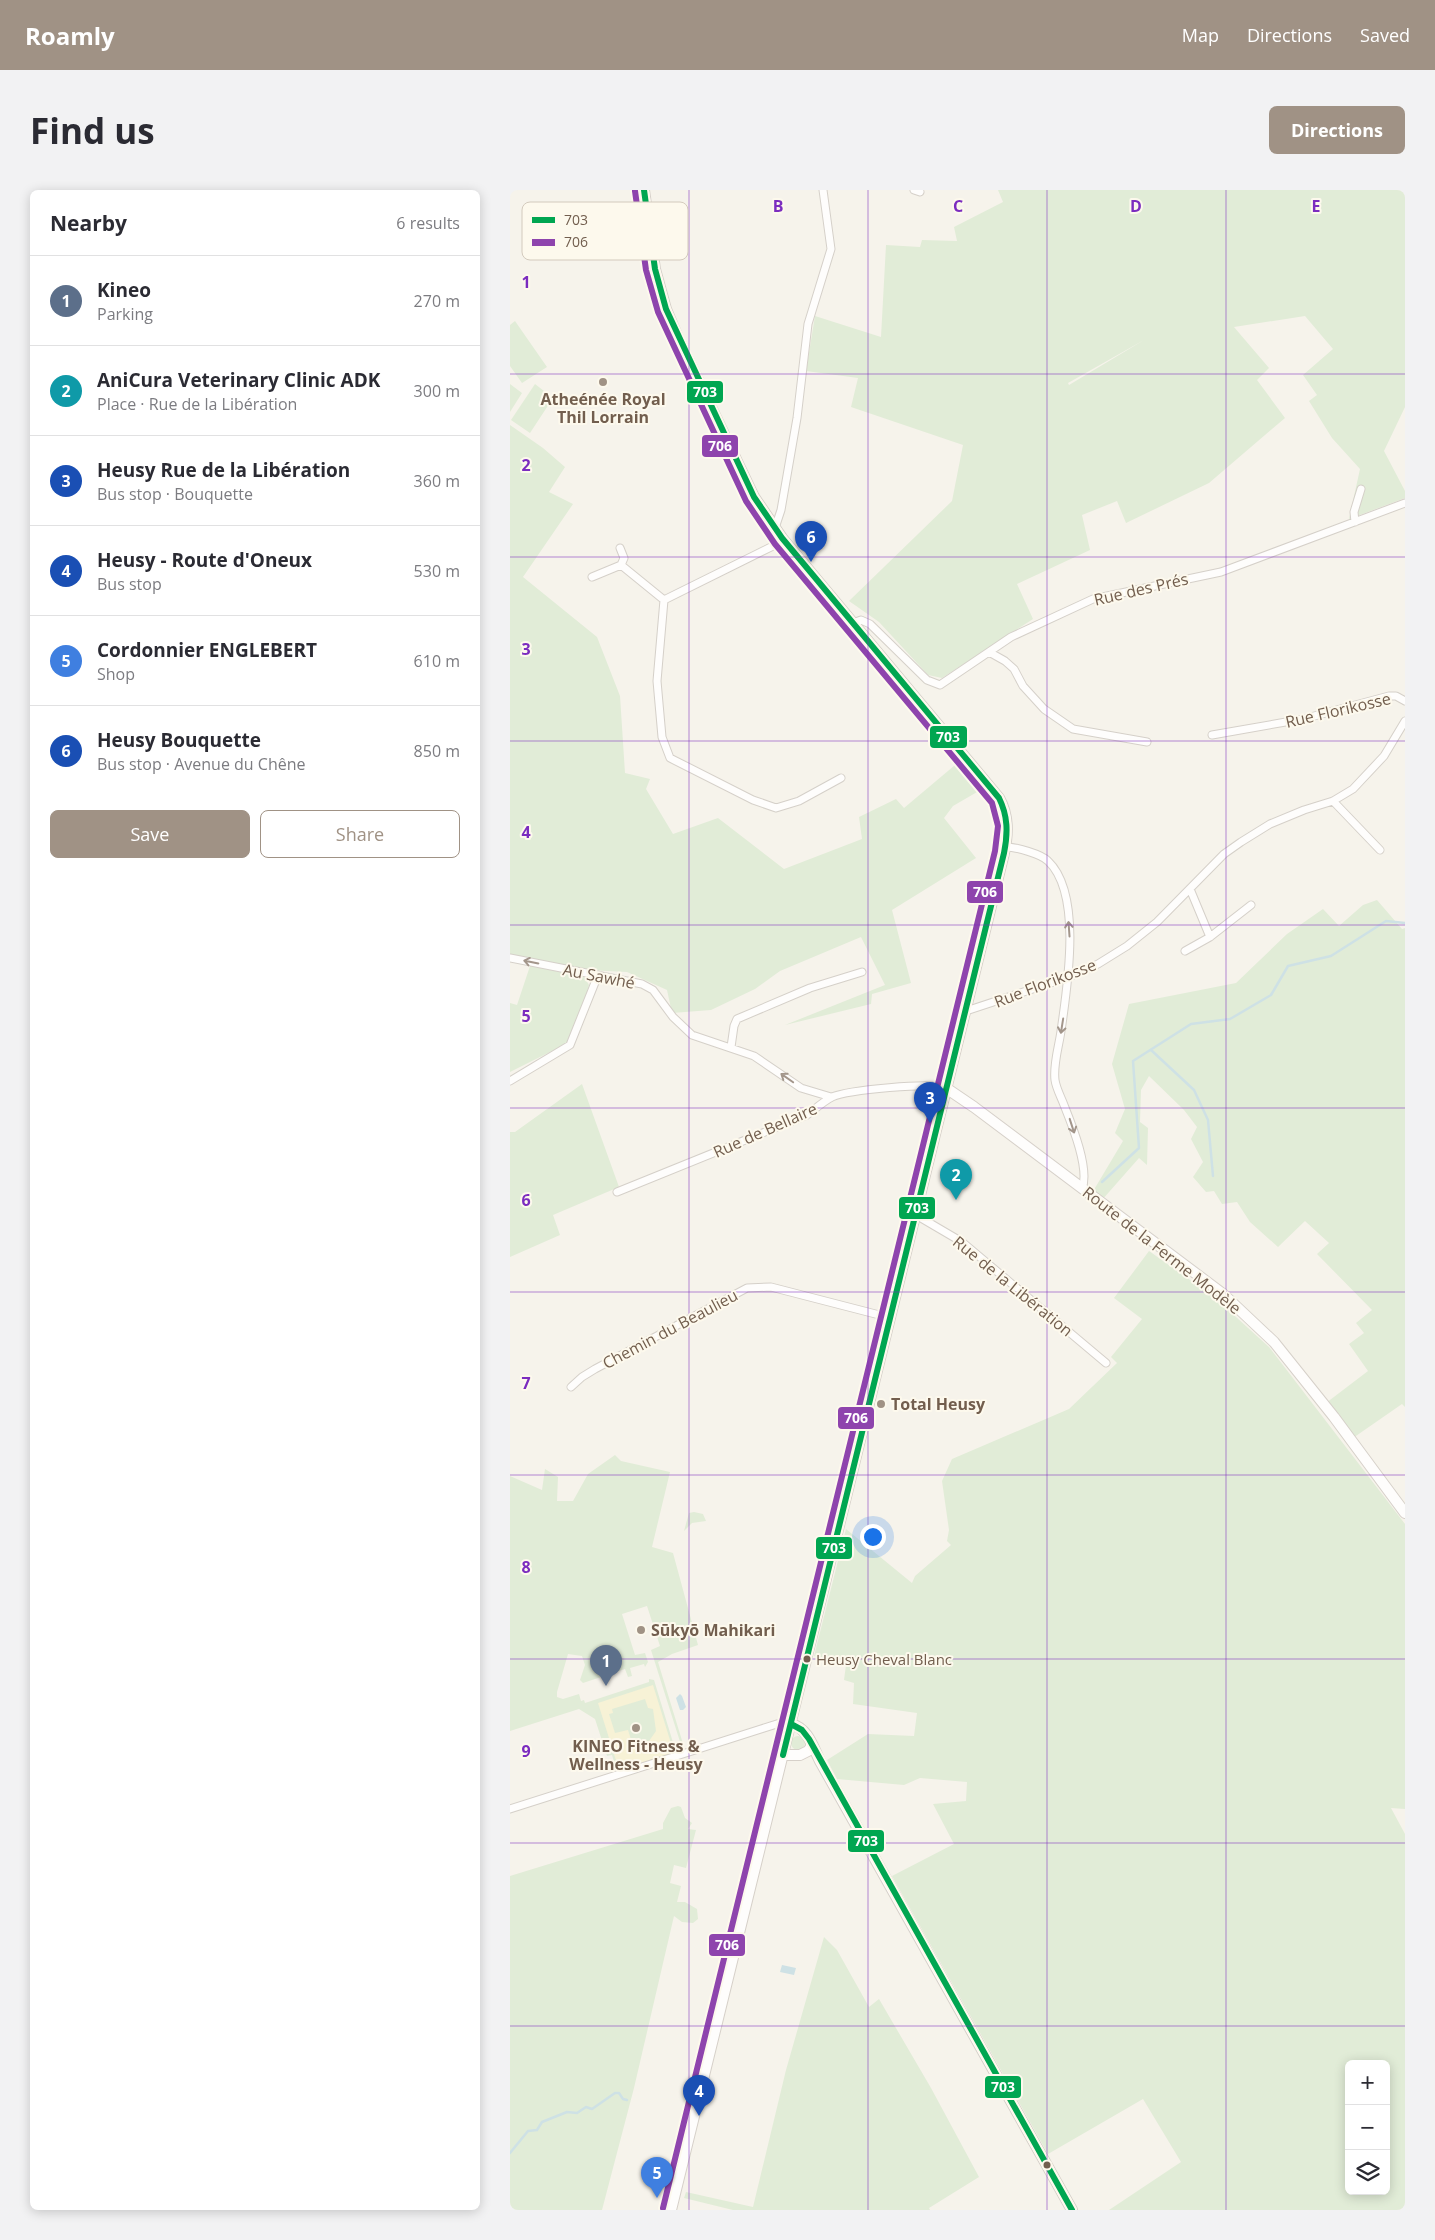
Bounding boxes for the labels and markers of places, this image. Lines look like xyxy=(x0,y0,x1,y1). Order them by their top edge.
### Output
marker: Atheénée Royal Thil Lorrain xyxy=(597,376,609,388)
place label: Atheénée Royal Thil Lorrain xyxy=(540,388,666,428)
pin: 6 xyxy=(795,521,827,562)
pin: 3 xyxy=(914,1082,946,1123)
pin: 2 xyxy=(940,1159,972,1200)
place label: Total Heusy xyxy=(891,1393,986,1415)
marker: Total Heusy xyxy=(875,1398,887,1410)
place label: Sūkyō Mahikari xyxy=(651,1619,775,1641)
marker: Sūkyō Mahikari xyxy=(635,1624,647,1636)
pin: 1 xyxy=(590,1645,622,1686)
place label: Heusy Cheval Blanc xyxy=(816,1649,952,1669)
marker: Heusy Cheval Blanc xyxy=(802,1654,812,1664)
marker: KINEO Fitness & Wellness - Heusy xyxy=(630,1722,642,1734)
place label: KINEO Fitness & Wellness - Heusy xyxy=(569,1735,704,1775)
pin: 4 xyxy=(683,2075,715,2116)
pin: 5 xyxy=(641,2157,673,2198)
unlabelled marker xyxy=(1042,2160,1052,2170)

